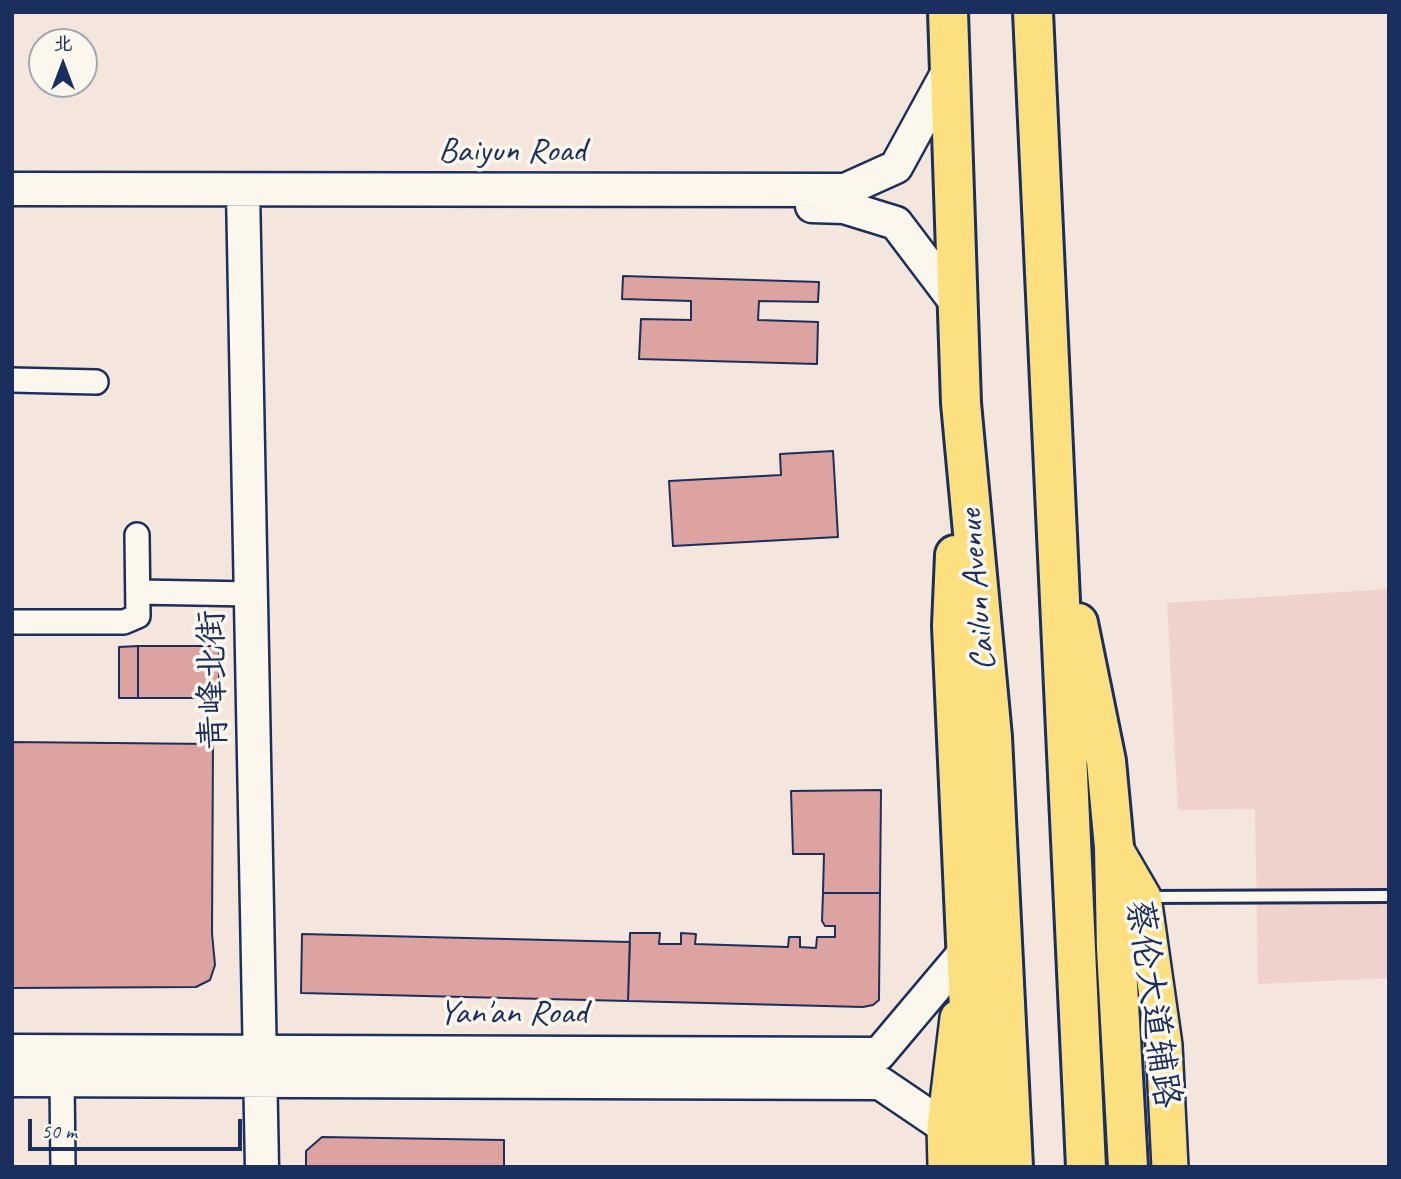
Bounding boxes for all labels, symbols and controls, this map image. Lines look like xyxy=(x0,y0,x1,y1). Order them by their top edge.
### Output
north arrow xyxy=(28,28,98,98)
text: 北 xyxy=(53,32,73,56)
street label: Baiyun Road xyxy=(438,131,586,173)
street label: Cailun Avenue xyxy=(950,508,1006,672)
street label: 青峰北街 xyxy=(192,610,236,750)
street label: 蔡伦大道辅路 xyxy=(1117,897,1187,1111)
street label: Yan'an Road xyxy=(439,993,587,1035)
scale bar xyxy=(32,1106,245,1150)
text: 50 m xyxy=(41,1118,77,1144)

